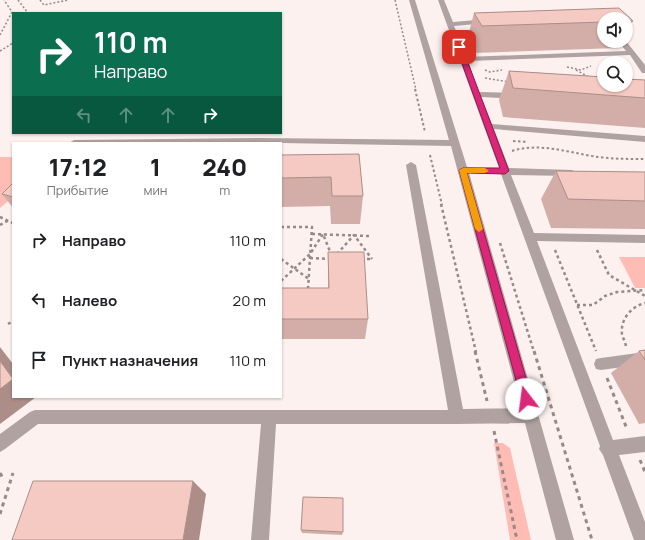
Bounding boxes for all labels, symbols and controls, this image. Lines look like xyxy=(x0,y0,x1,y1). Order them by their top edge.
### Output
map controls xyxy=(597,12,633,92)
button: sound xyxy=(597,12,633,48)
text: 110 m xyxy=(94,23,168,61)
icon: right xyxy=(28,28,80,80)
pin xyxy=(442,30,476,64)
icon: arrive xyxy=(448,36,470,58)
button: search xyxy=(597,56,633,92)
text: Направо xyxy=(94,59,168,83)
icon: left xyxy=(73,104,95,126)
icon: ahead xyxy=(115,104,137,126)
icon: ahead xyxy=(157,104,179,126)
icon: right xyxy=(199,104,221,126)
text: 17:12 xyxy=(49,150,107,183)
text: 1 xyxy=(150,150,161,183)
text: 240 xyxy=(202,150,247,183)
text: Прибытие xyxy=(47,181,109,199)
text: мин xyxy=(143,181,168,199)
text: m xyxy=(219,181,230,199)
icon: right xyxy=(28,229,50,251)
text: Направо xyxy=(62,230,126,251)
text: 110 m xyxy=(229,230,266,251)
icon: left xyxy=(28,289,50,311)
text: Налево xyxy=(62,290,117,311)
text: 20 m xyxy=(233,290,266,311)
icon: arrive xyxy=(28,349,50,371)
text: Пункт назначения xyxy=(62,350,198,371)
text: 110 m xyxy=(229,350,266,371)
position arrow xyxy=(505,378,547,420)

